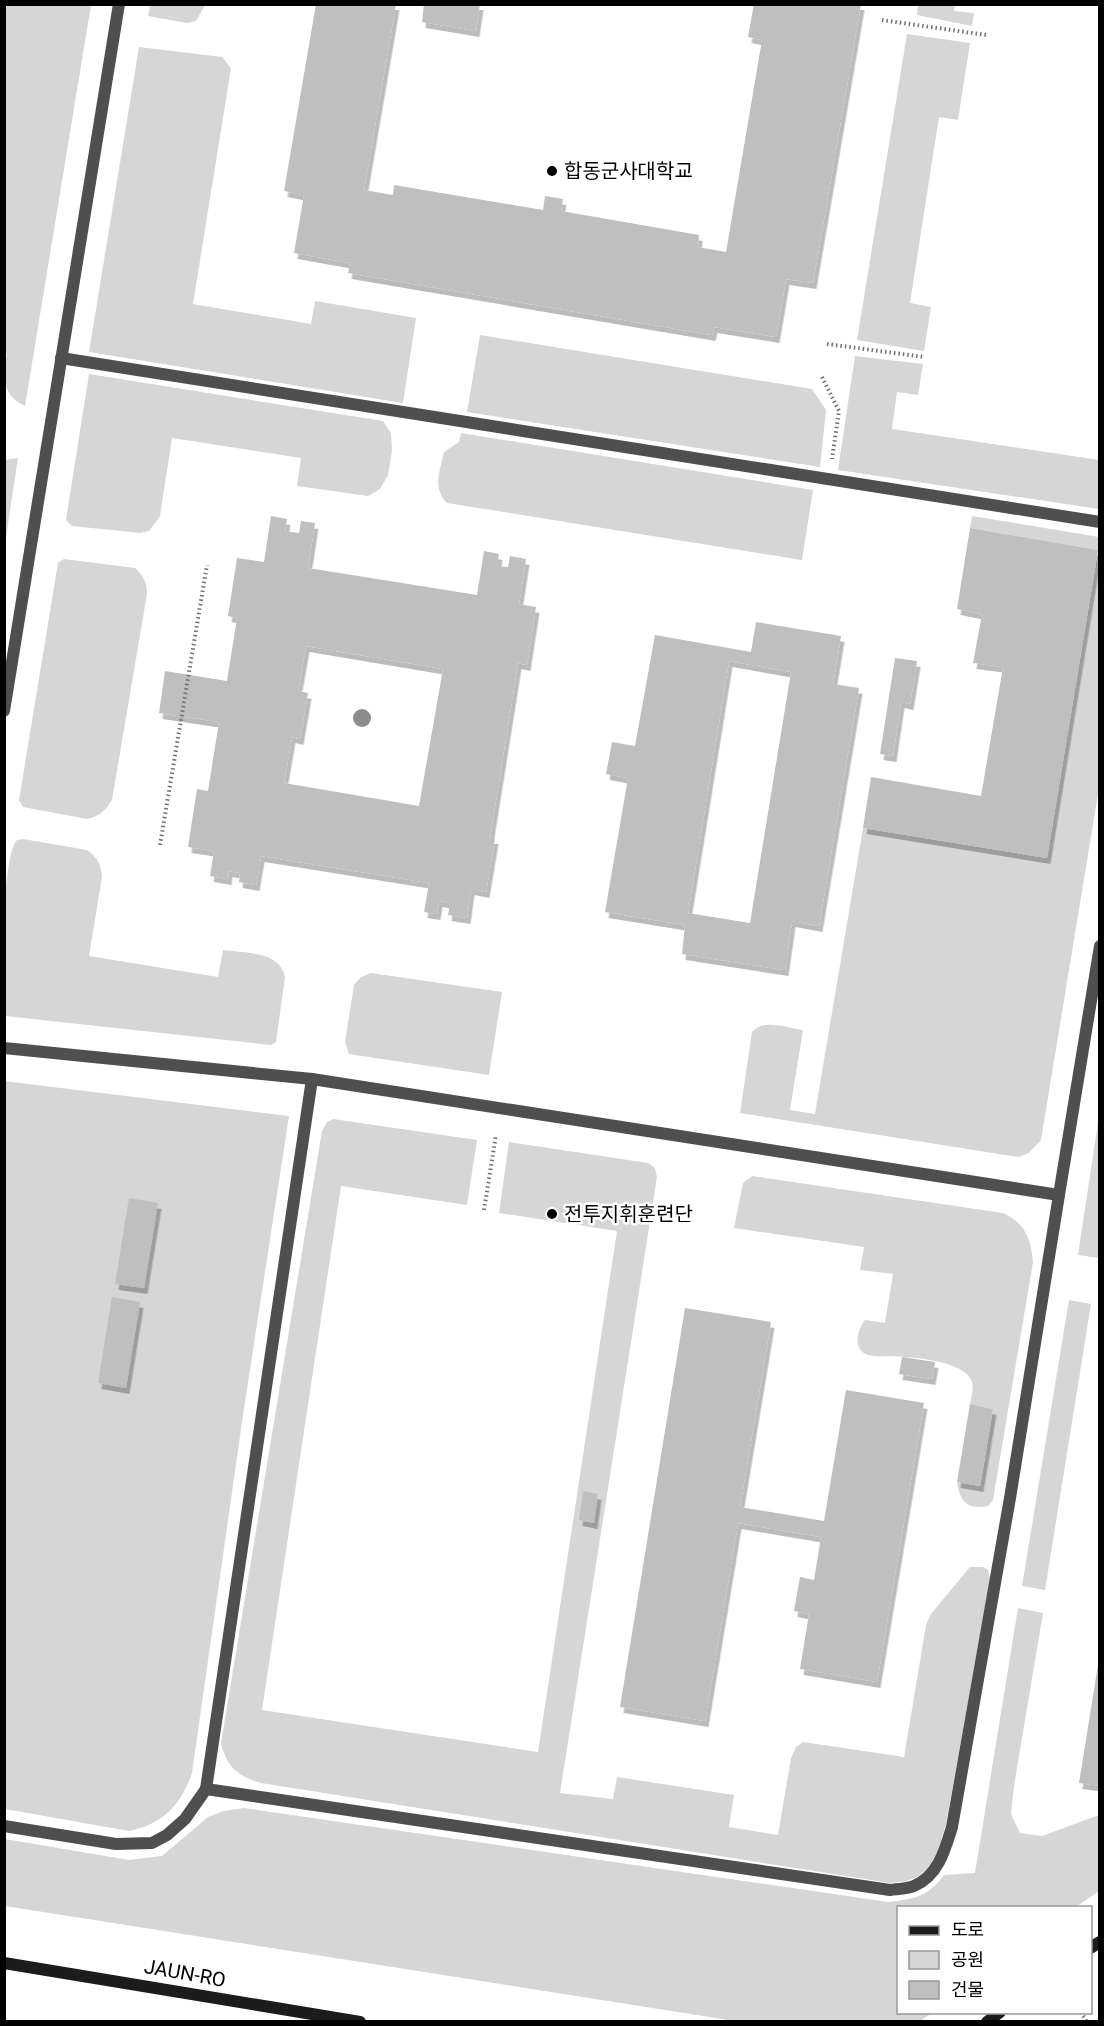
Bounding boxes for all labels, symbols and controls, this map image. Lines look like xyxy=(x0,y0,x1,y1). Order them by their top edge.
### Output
place label: 합동군사대학교 xyxy=(564,159,693,183)
marker: 합동군사대학교 xyxy=(545,164,559,178)
place label: 전투지휘훈련단 xyxy=(564,1202,693,1226)
marker: 전투지휘훈련단 xyxy=(545,1207,559,1221)
legend xyxy=(897,1906,1092,2014)
text: 도로 xyxy=(951,1919,984,1940)
text: 공원 xyxy=(951,1949,984,1970)
street label: JAUN-RO xyxy=(142,1954,228,1992)
text: 건물 xyxy=(951,1979,984,2000)

